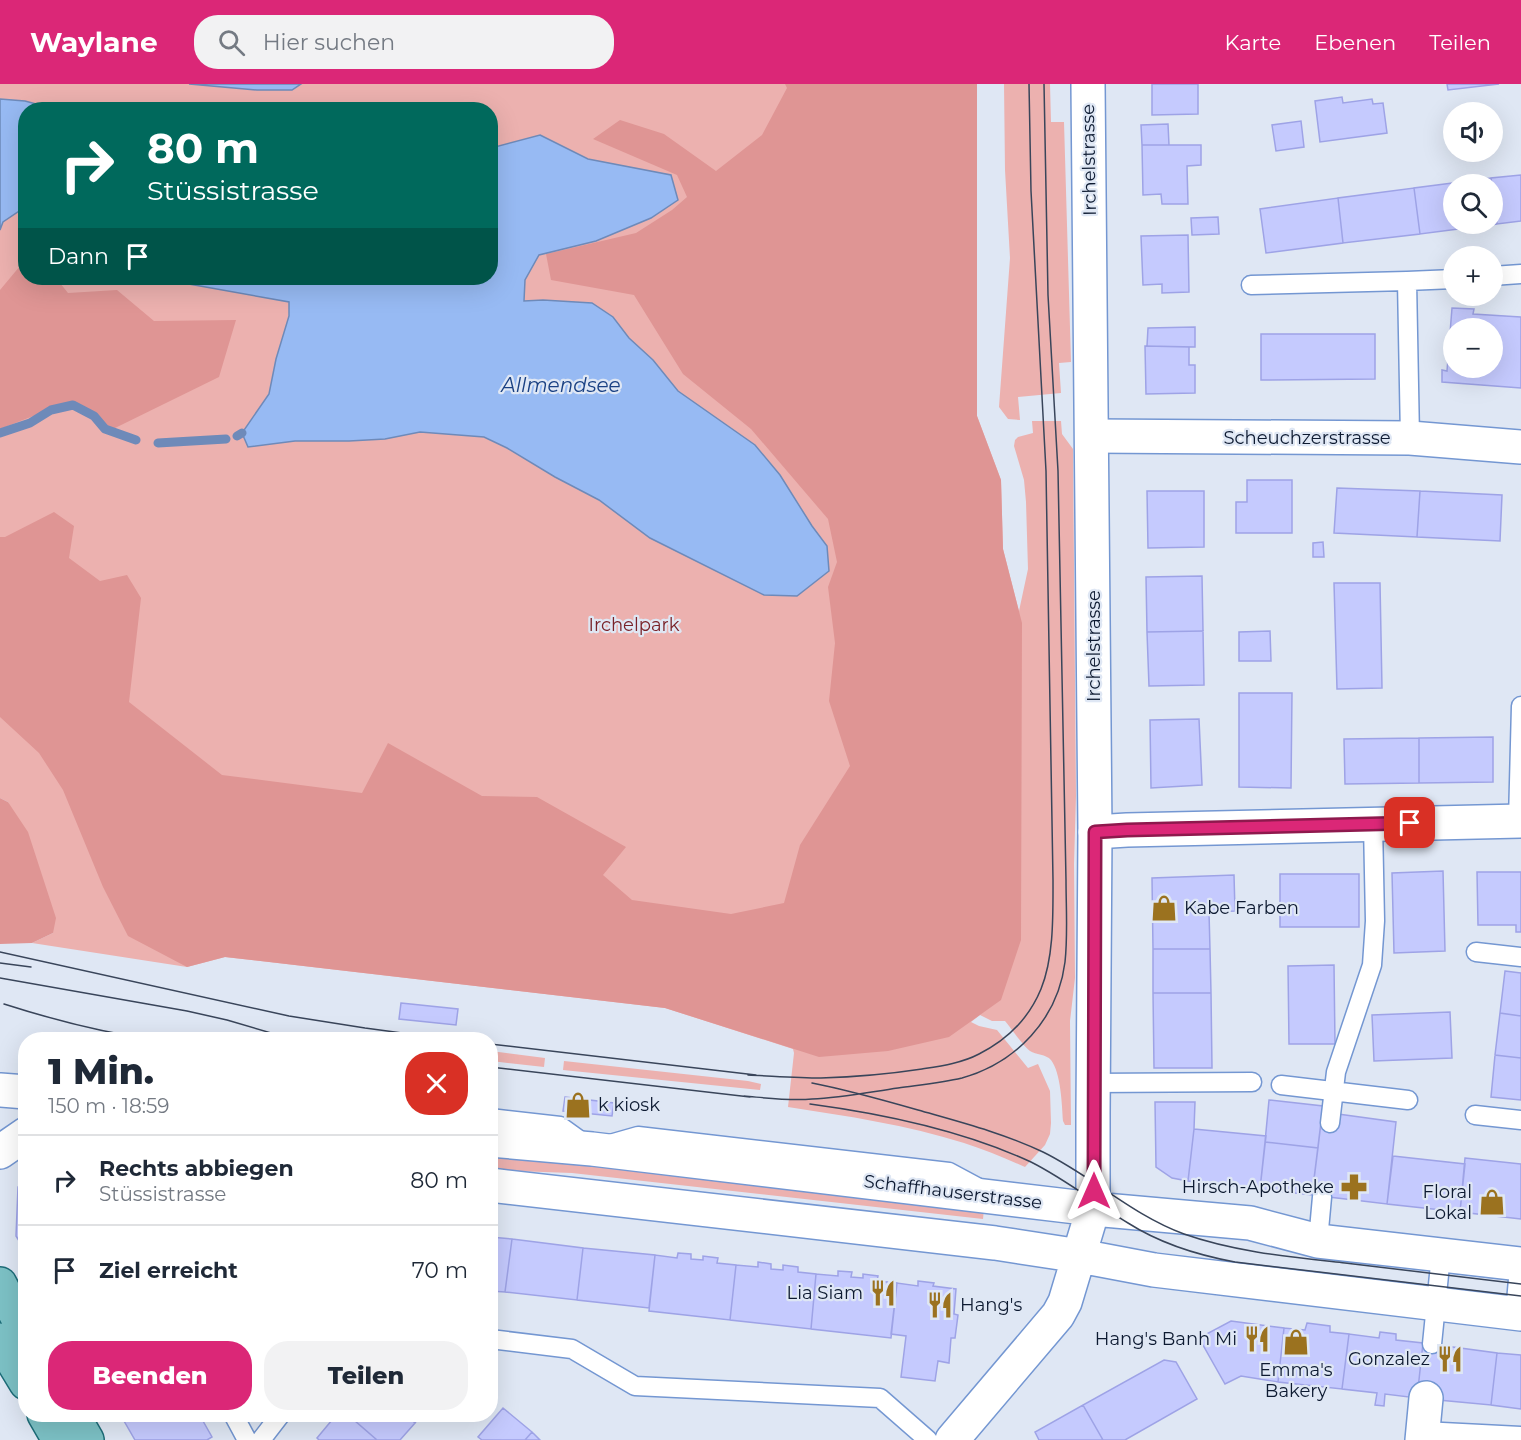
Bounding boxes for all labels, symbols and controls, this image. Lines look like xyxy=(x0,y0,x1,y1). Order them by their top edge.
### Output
search box xyxy=(194,15,614,69)
text: Waylane xyxy=(30,25,158,59)
icon: search xyxy=(215,26,248,59)
text: Hier suchen xyxy=(263,29,395,56)
text: Karte xyxy=(1225,30,1281,55)
text: Ebenen xyxy=(1314,30,1396,55)
text: Teilen xyxy=(1429,30,1491,55)
map controls xyxy=(1443,102,1503,378)
button: sound xyxy=(1443,102,1503,162)
street label: Irchelstrasse xyxy=(1077,104,1101,216)
text: 80 m xyxy=(147,122,259,174)
icon: right xyxy=(48,126,126,204)
text: Stüssistrasse xyxy=(147,174,319,207)
button: search xyxy=(1443,174,1503,234)
icon: arrive xyxy=(121,240,154,273)
text: Dann xyxy=(48,243,109,270)
button: + xyxy=(1443,246,1503,306)
button: − xyxy=(1443,318,1503,378)
water label: Allmendsee xyxy=(500,373,621,397)
street label: Scheuchzerstrasse xyxy=(1223,427,1391,449)
street label: Irchelstrasse xyxy=(1083,590,1105,702)
park label: Irchelpark xyxy=(589,614,680,636)
pin xyxy=(1384,797,1435,848)
icon: arrive xyxy=(1393,806,1426,839)
shop icon: Kabe Farben xyxy=(1149,893,1179,923)
place label: Kabe Farben xyxy=(1184,897,1299,919)
text: 1 Min. xyxy=(48,1049,154,1093)
button: close xyxy=(405,1052,468,1115)
shop icon: k kiosk xyxy=(563,1090,593,1120)
text: 150 m · 18:59 xyxy=(48,1094,169,1118)
place label: k kiosk xyxy=(598,1094,660,1116)
text: Rechts abbiegen xyxy=(99,1155,294,1182)
position arrow xyxy=(1062,1159,1126,1223)
icon: right xyxy=(48,1164,81,1197)
text: 80 m xyxy=(410,1167,468,1194)
street label: Schaffhauserstrasse xyxy=(863,1170,1044,1214)
pharmacy icon: Hirsch-Apotheke xyxy=(1339,1172,1369,1202)
place label: Hirsch-Apotheke xyxy=(1182,1176,1334,1198)
place label: Floral Lokal xyxy=(1423,1181,1472,1224)
text: Stüssistrasse xyxy=(99,1182,226,1206)
shop icon: Floral Lokal xyxy=(1477,1187,1507,1217)
icon: arrive xyxy=(48,1254,81,1287)
text: Ziel erreicht xyxy=(99,1257,238,1284)
text: 70 m xyxy=(412,1257,468,1284)
restaurant icon: Lia Siam xyxy=(868,1278,898,1308)
place label: Lia Siam xyxy=(787,1282,863,1304)
restaurant icon: Hang's xyxy=(925,1290,955,1320)
place label: Hang's xyxy=(960,1294,1022,1316)
restaurant icon: Hang's Banh Mi xyxy=(1242,1324,1272,1354)
shop icon: Emma's Bakery xyxy=(1281,1327,1311,1357)
place label: Hang's Banh Mi xyxy=(1095,1328,1237,1350)
button: Beenden xyxy=(48,1341,252,1410)
button: Teilen xyxy=(264,1341,468,1410)
restaurant icon: Gonzalez xyxy=(1435,1344,1465,1374)
place label: Gonzalez xyxy=(1348,1348,1430,1370)
place label: Emma's Bakery xyxy=(1259,1359,1333,1402)

